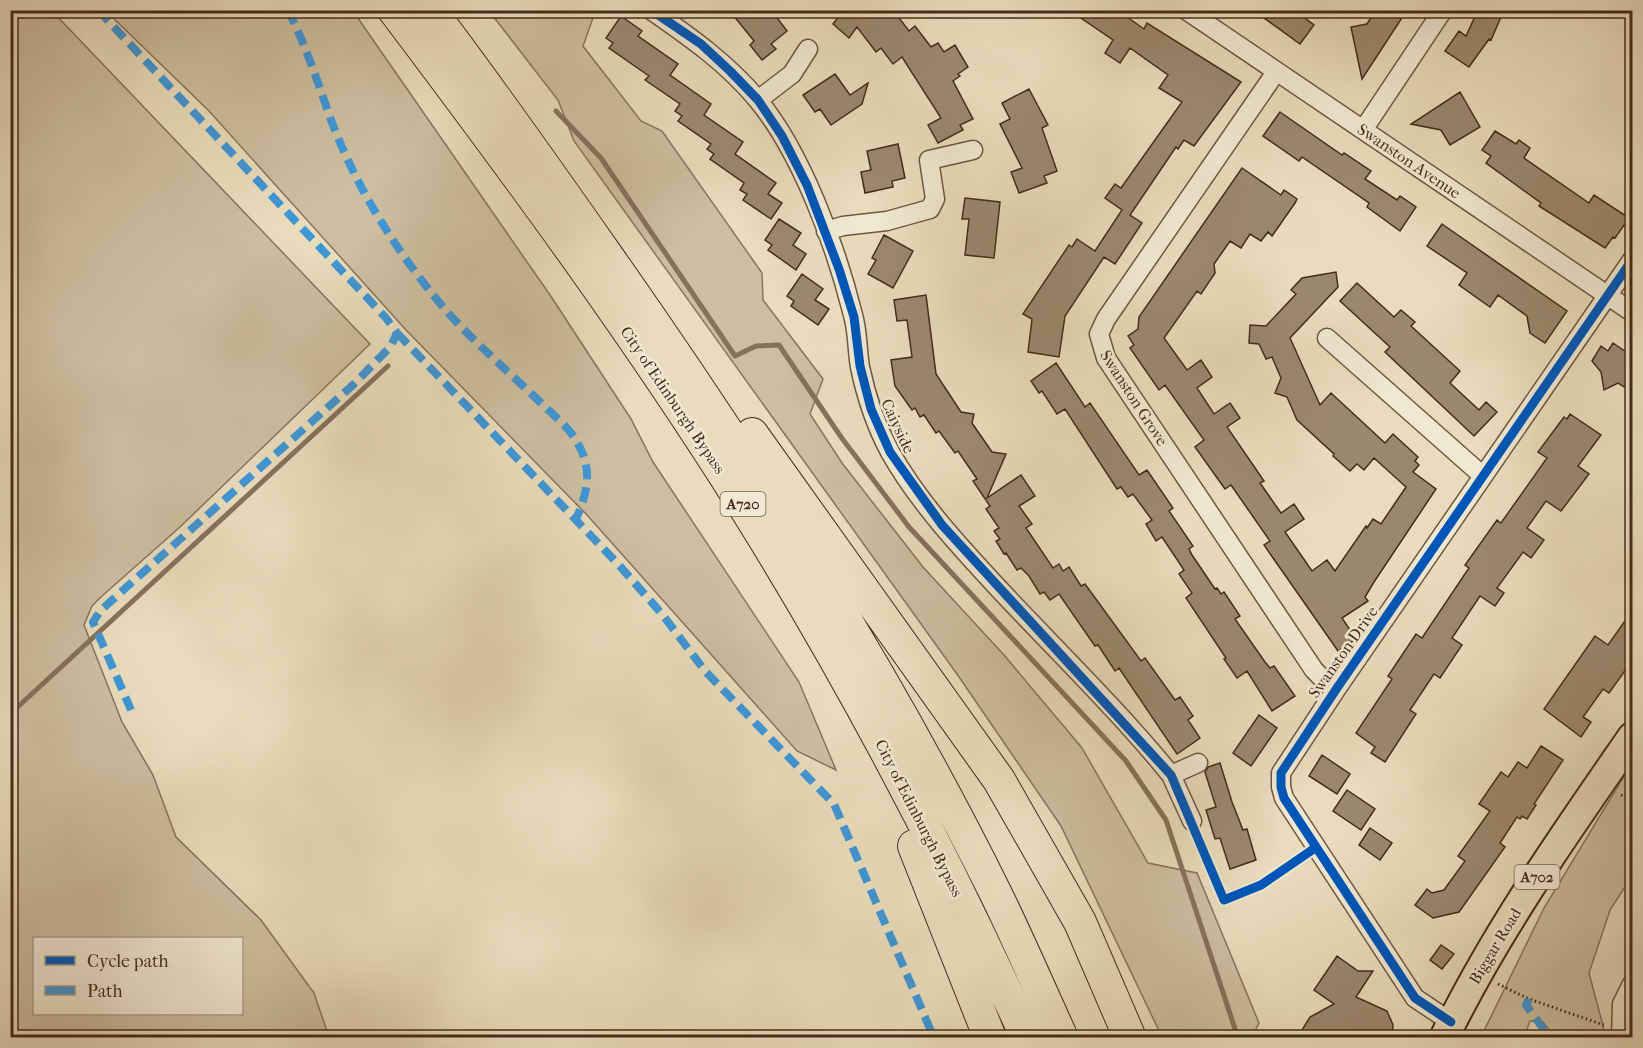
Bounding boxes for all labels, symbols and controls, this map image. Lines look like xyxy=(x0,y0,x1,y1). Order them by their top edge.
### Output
street label: Swanston Avenue xyxy=(1354,119,1464,203)
street label: City of Edinburgh Bypass xyxy=(617,323,730,477)
street label: Swanston Grove xyxy=(1096,347,1172,449)
street label: Caiyside xyxy=(877,396,919,456)
road number: A720 xyxy=(720,492,766,516)
street label: Swanston Drive xyxy=(1304,602,1382,702)
street label: City of Edinburgh Bypass xyxy=(871,736,967,900)
road number: A702 xyxy=(1514,865,1560,889)
street label: Biggar Road xyxy=(1465,904,1525,988)
legend xyxy=(33,937,243,1015)
text: Cycle path xyxy=(87,951,168,972)
text: Path xyxy=(87,981,123,1002)

